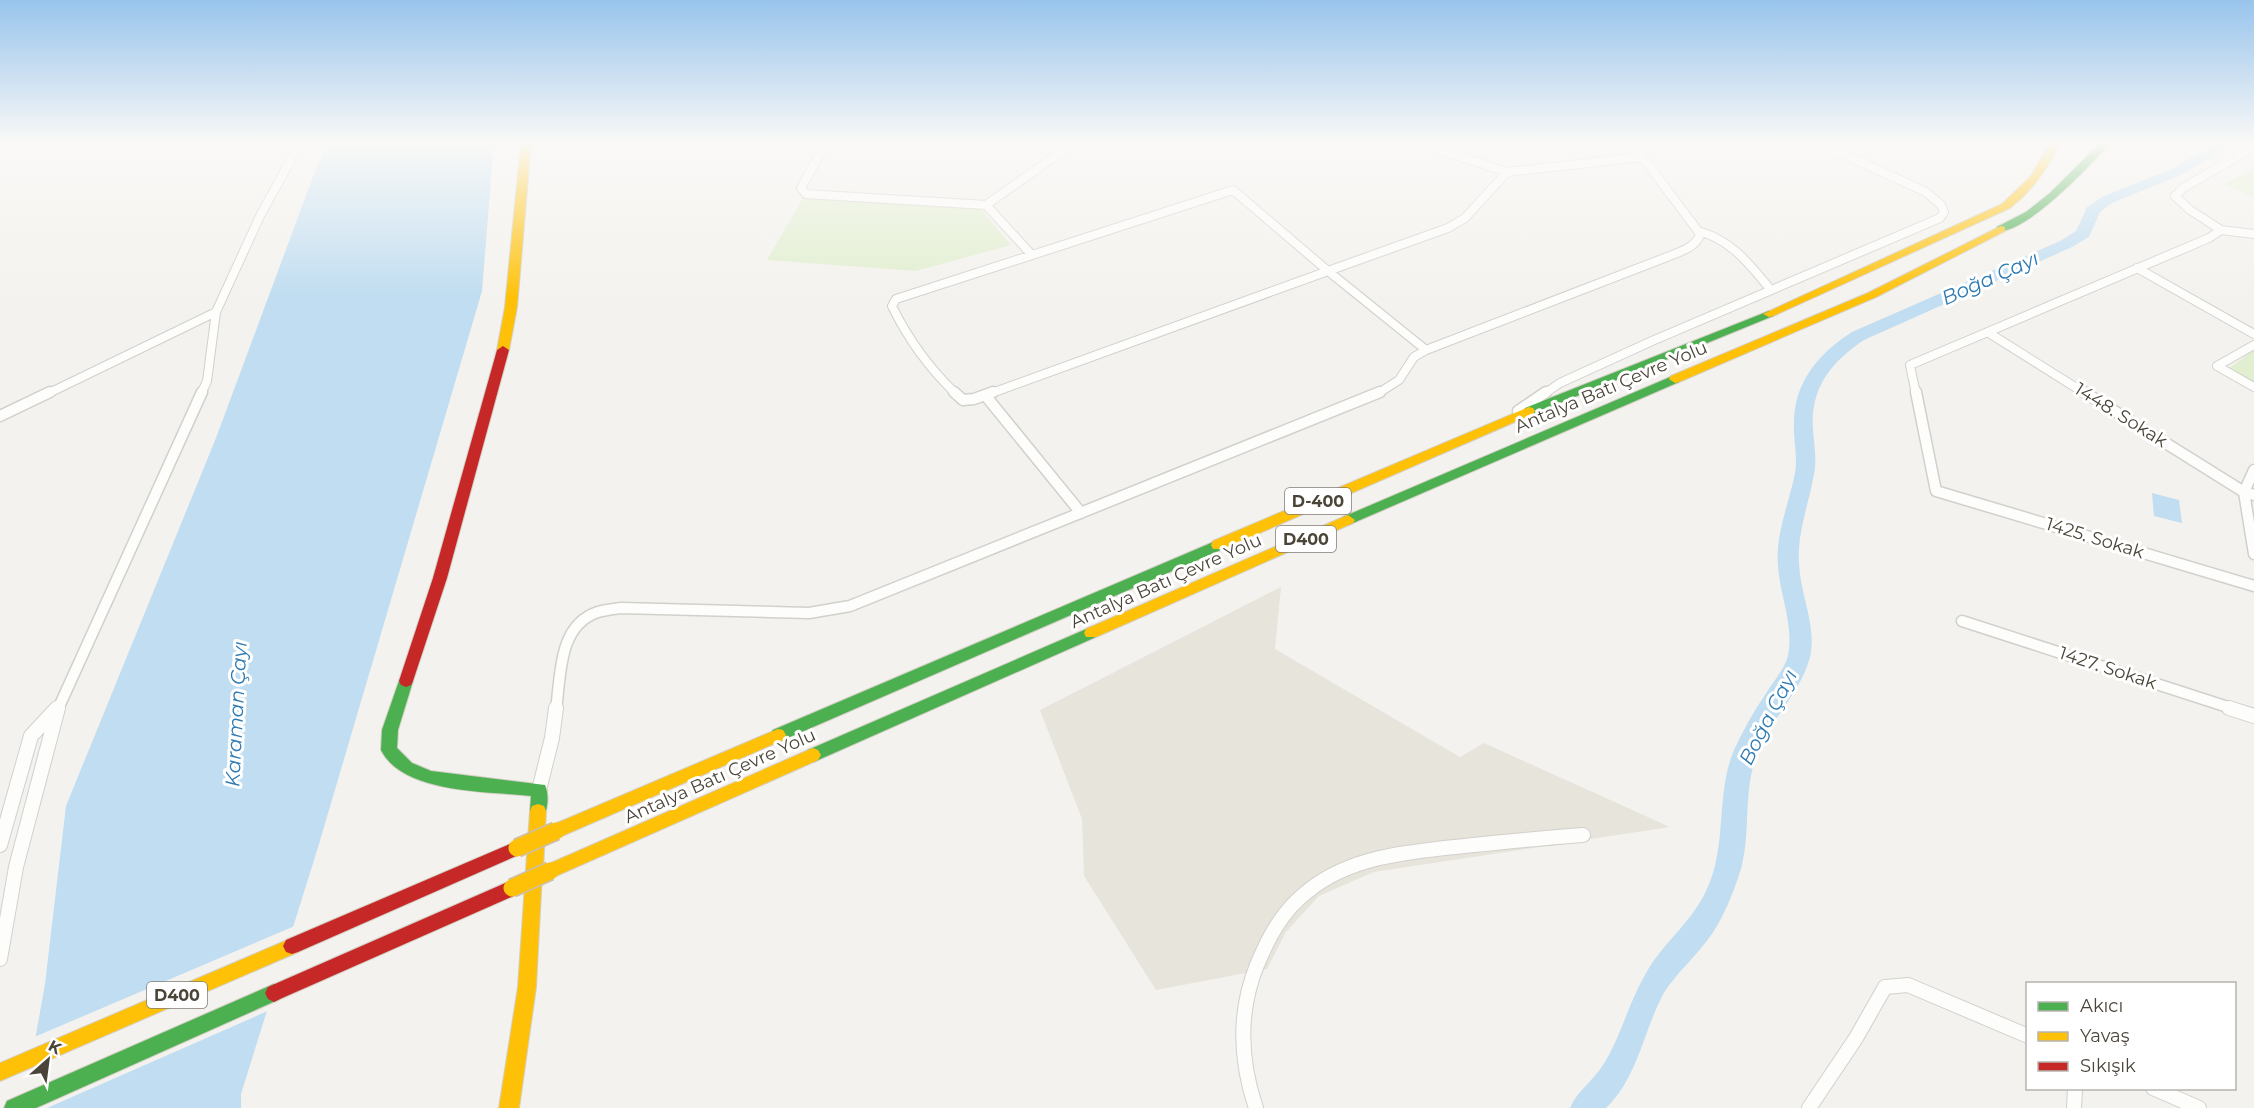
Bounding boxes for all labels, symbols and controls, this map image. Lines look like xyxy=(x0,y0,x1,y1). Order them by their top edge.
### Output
water label: Boğa Çayı xyxy=(1938,246,2042,310)
street label: Antalya Batı Çevre Yolu xyxy=(1511,336,1711,438)
street label: 1448. Sokak xyxy=(2071,378,2172,452)
road number: D-400 xyxy=(1285,488,1351,514)
street label: 1425. Sokak xyxy=(2043,513,2147,563)
road number: D400 xyxy=(1276,526,1336,552)
street label: Antalya Batı Çevre Yolu xyxy=(1067,529,1265,633)
water label: Karaman Çayı xyxy=(220,641,252,787)
street label: 1427. Sokak xyxy=(2057,642,2160,694)
water label: Boğa Çayı xyxy=(1734,665,1802,769)
street label: Antalya Batı Çevre Yolu xyxy=(621,724,819,828)
road number: D400 xyxy=(147,982,207,1008)
legend xyxy=(2026,982,2236,1090)
text: Akıcı xyxy=(2080,995,2123,1017)
text: Yavaş xyxy=(2080,1025,2130,1047)
north arrow xyxy=(18,1030,78,1090)
text: K xyxy=(45,1036,66,1059)
text: Sıkışık xyxy=(2080,1055,2136,1077)

